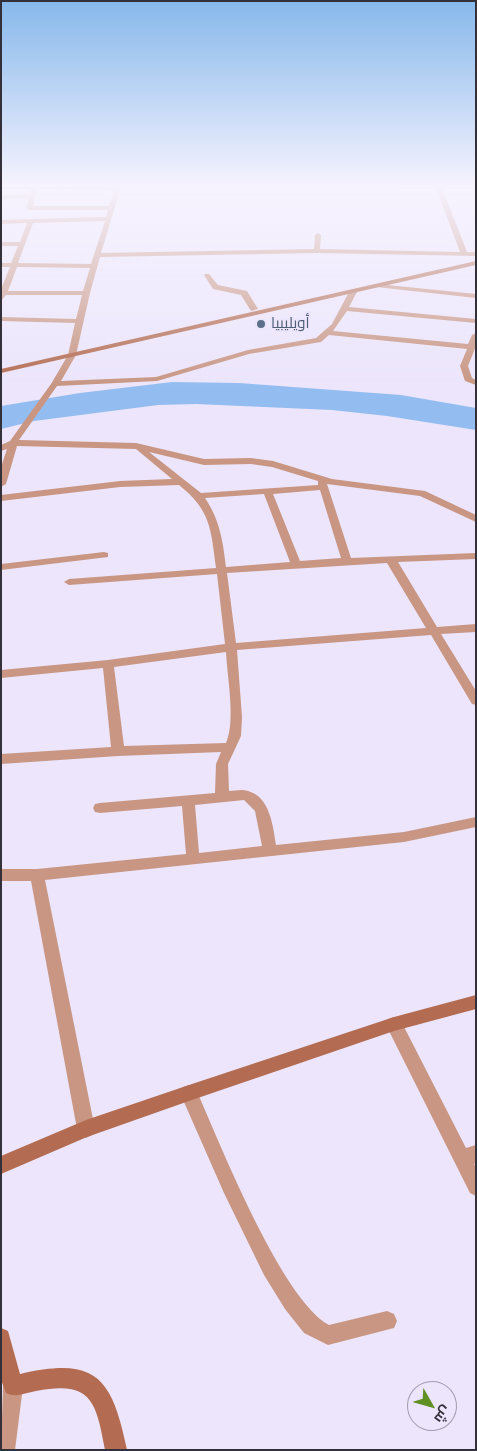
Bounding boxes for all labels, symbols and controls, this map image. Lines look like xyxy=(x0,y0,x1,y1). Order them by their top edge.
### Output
place label: أويليبيا xyxy=(271,315,309,333)
marker: أويليبيا xyxy=(255,318,267,330)
north arrow xyxy=(407,1381,457,1431)
text: ش xyxy=(431,1403,455,1427)

